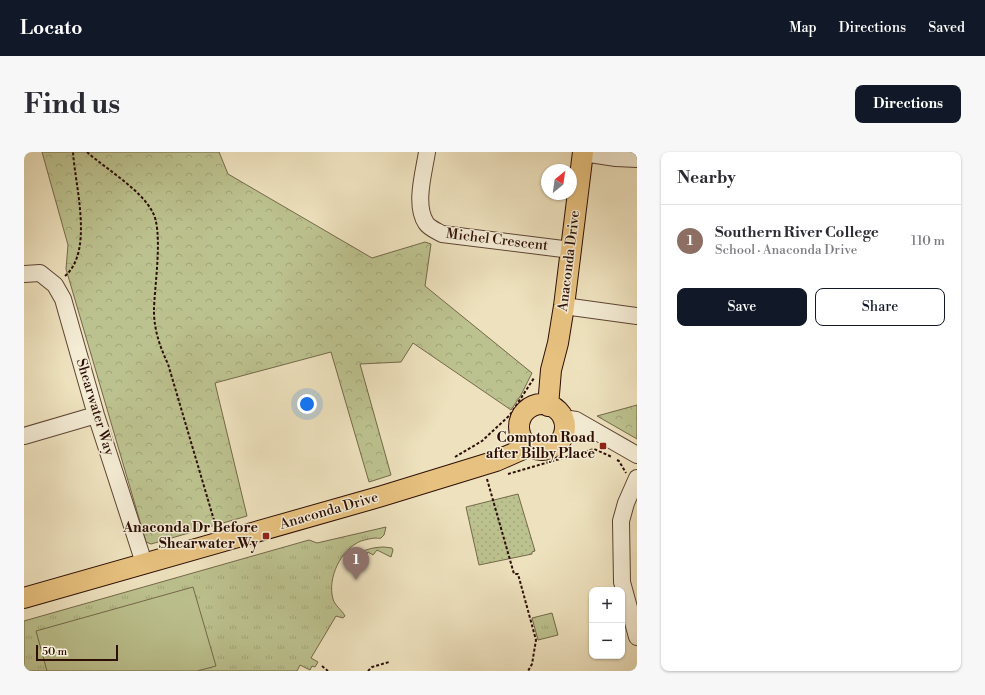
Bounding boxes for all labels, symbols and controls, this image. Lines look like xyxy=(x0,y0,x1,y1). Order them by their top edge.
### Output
text: Locato xyxy=(20,16,82,40)
text: Map xyxy=(789,19,817,37)
text: Directions xyxy=(839,19,906,37)
text: Saved xyxy=(928,19,965,37)
button: Directions xyxy=(855,85,961,123)
text: Find us xyxy=(24,87,120,122)
north arrow xyxy=(541,164,577,200)
text: Nearby xyxy=(677,167,736,189)
street label: Anaconda Drive xyxy=(554,209,584,314)
text: Southern River College xyxy=(715,223,879,242)
street label: Michel Crescent xyxy=(445,225,549,255)
text: 1 xyxy=(687,233,693,249)
text: 110 m xyxy=(911,233,945,249)
text: School · Anaconda Drive xyxy=(715,242,857,258)
button: Save xyxy=(677,288,807,326)
button: Share xyxy=(815,288,945,326)
street label: Shearwater Way xyxy=(72,356,118,458)
your location xyxy=(297,394,317,414)
place label: Compton Road after Bilby Place xyxy=(486,429,595,463)
marker: Compton Road after Bilby Place xyxy=(598,441,608,451)
street label: Anaconda Drive xyxy=(277,488,380,534)
place label: Anaconda Dr Before Shearwater Wy xyxy=(122,519,259,553)
marker: Anaconda Dr Before Shearwater Wy xyxy=(261,531,271,541)
pin: 1 xyxy=(343,547,369,580)
map controls xyxy=(589,587,625,659)
button: + xyxy=(589,587,625,623)
button: − xyxy=(589,623,625,659)
scale bar xyxy=(36,643,118,662)
text: 50 m xyxy=(42,645,67,659)

